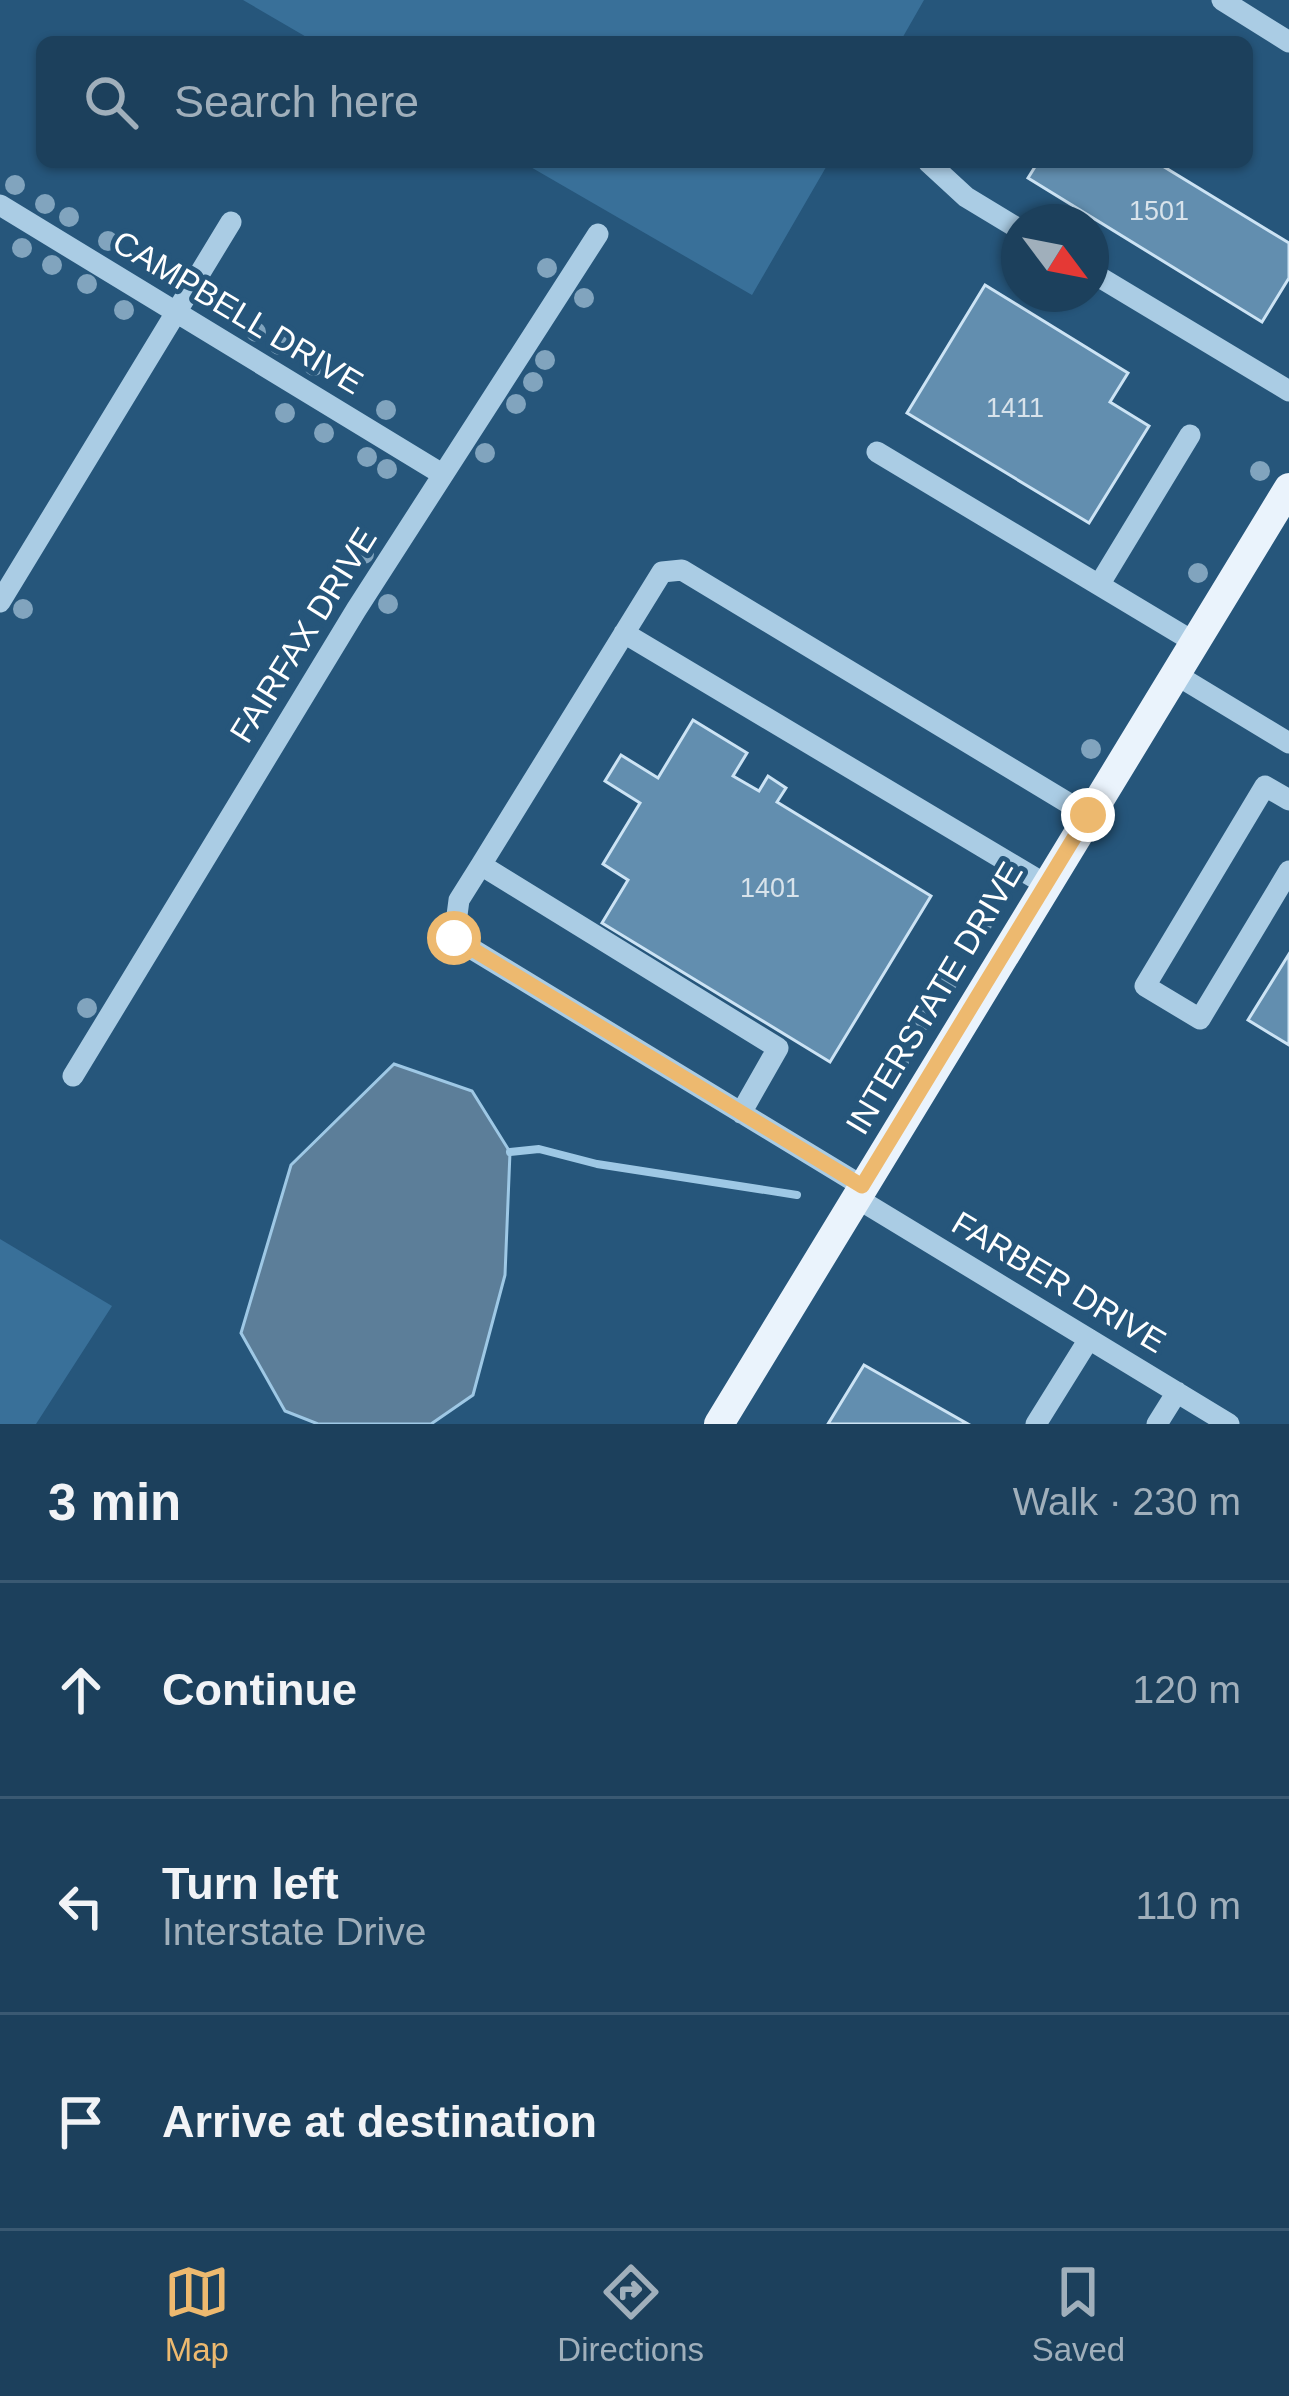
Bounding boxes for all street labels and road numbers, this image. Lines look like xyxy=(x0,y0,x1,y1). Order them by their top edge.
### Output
street label: CAMPBELL DRIVE xyxy=(106,223,370,401)
street label: FAIRFAX DRIVE xyxy=(222,521,384,749)
street label: INTERSTATE DRIVE xyxy=(838,855,1030,1141)
street label: FARBER DRIVE xyxy=(946,1204,1172,1360)

